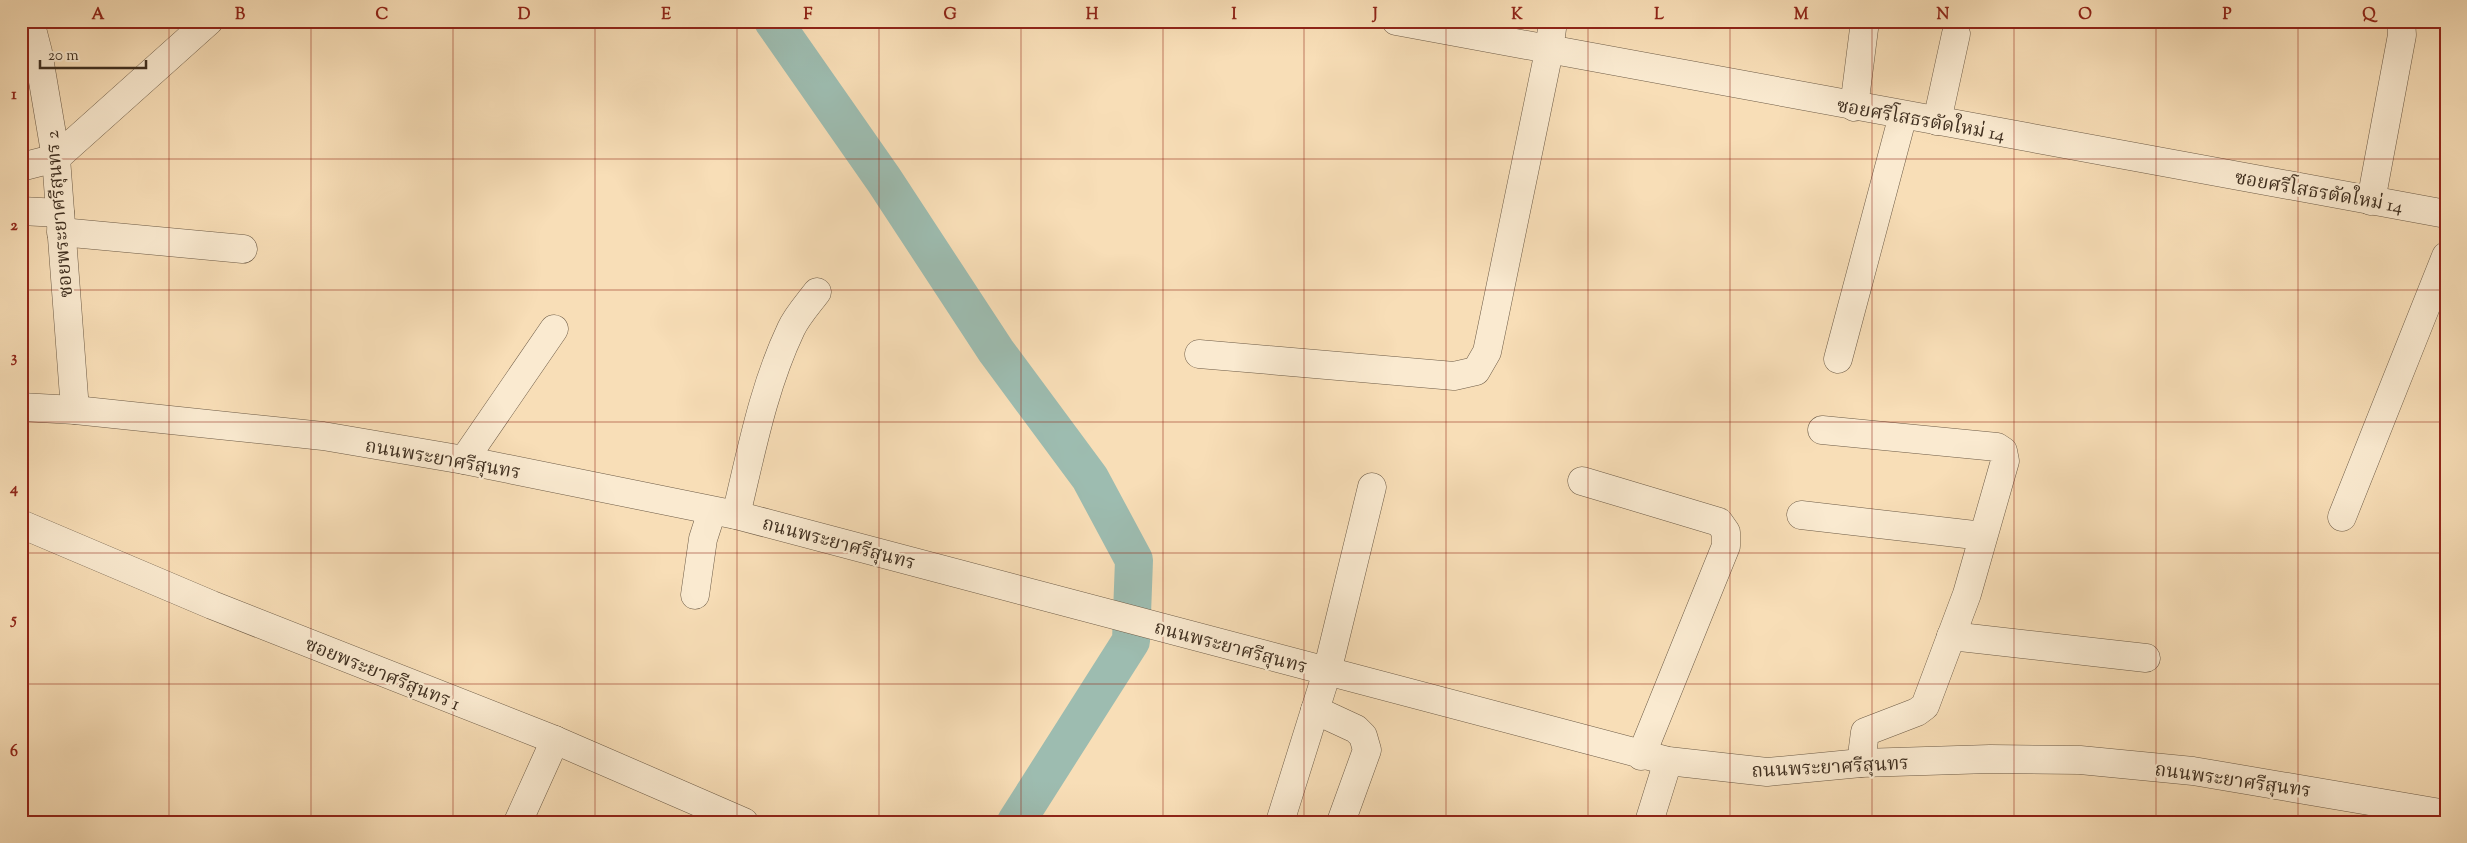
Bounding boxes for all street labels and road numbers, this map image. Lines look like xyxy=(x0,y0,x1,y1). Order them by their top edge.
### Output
street label: ซอยศรีโสธรตัดใหม่ 14 xyxy=(1834,90,2008,150)
street label: ซอยพระยาศรีสุนทร 2 xyxy=(40,129,81,298)
street label: ซอยศรีโสธรตัดใหม่ 14 xyxy=(2232,162,2406,222)
street label: ถนนพระยาศรีสุนทร xyxy=(363,433,522,487)
street label: ถนนพระยาศรีสุนทร xyxy=(759,511,918,578)
street label: ถนนพระยาศรีสุนทร xyxy=(1151,615,1310,682)
street label: ซอยพระยาศรีสุนทร 1 xyxy=(300,632,464,719)
street label: ถนนพระยาศรีสุนทร xyxy=(1751,751,1909,786)
street label: ถนนพระยาศรีสุนทร xyxy=(2153,757,2312,806)

